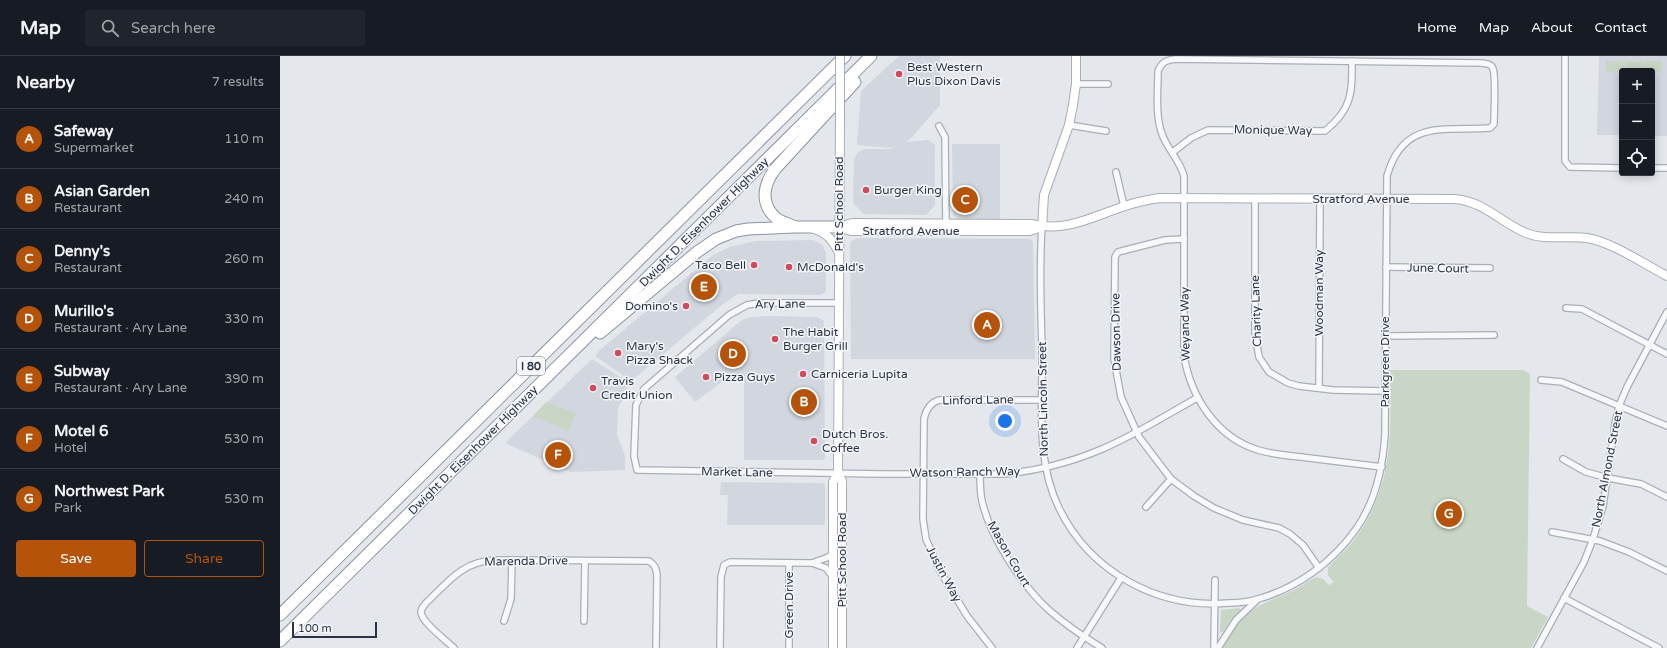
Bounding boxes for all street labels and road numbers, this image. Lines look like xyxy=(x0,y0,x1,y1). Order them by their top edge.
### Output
street label: Monique Way xyxy=(1234,122,1313,138)
street label: Dwight D. Eisenhower Highway xyxy=(636,154,772,290)
street label: Pitt School Road xyxy=(832,156,846,252)
street label: Stratford Avenue xyxy=(1312,192,1410,206)
street label: Stratford Avenue xyxy=(862,224,960,238)
street label: Woodman Way xyxy=(1312,249,1326,336)
street label: June Court xyxy=(1407,260,1470,276)
street label: Charity Lane xyxy=(1248,275,1264,347)
street label: Weyand Way xyxy=(1177,286,1193,361)
street label: Dawson Drive xyxy=(1108,293,1124,371)
street label: Ary Lane xyxy=(754,297,806,311)
street label: Parkgreen Drive xyxy=(1378,316,1392,408)
street label: North Lincoln Street xyxy=(1035,341,1051,457)
road number: I 80 xyxy=(517,357,545,375)
street label: Dwight D. Eisenhower Highway xyxy=(405,382,541,518)
street label: Linford Lane xyxy=(942,392,1014,408)
street label: North Almond Street xyxy=(1589,409,1625,529)
street label: Market Lane xyxy=(701,464,773,480)
street label: Watson Ranch Way xyxy=(910,464,1021,480)
street label: Pitt School Road xyxy=(835,512,849,608)
street label: Mason Court xyxy=(984,519,1034,590)
street label: Justin Way xyxy=(923,544,965,605)
street label: Marenda Drive xyxy=(484,553,568,569)
street label: Green Drive xyxy=(782,571,796,639)

